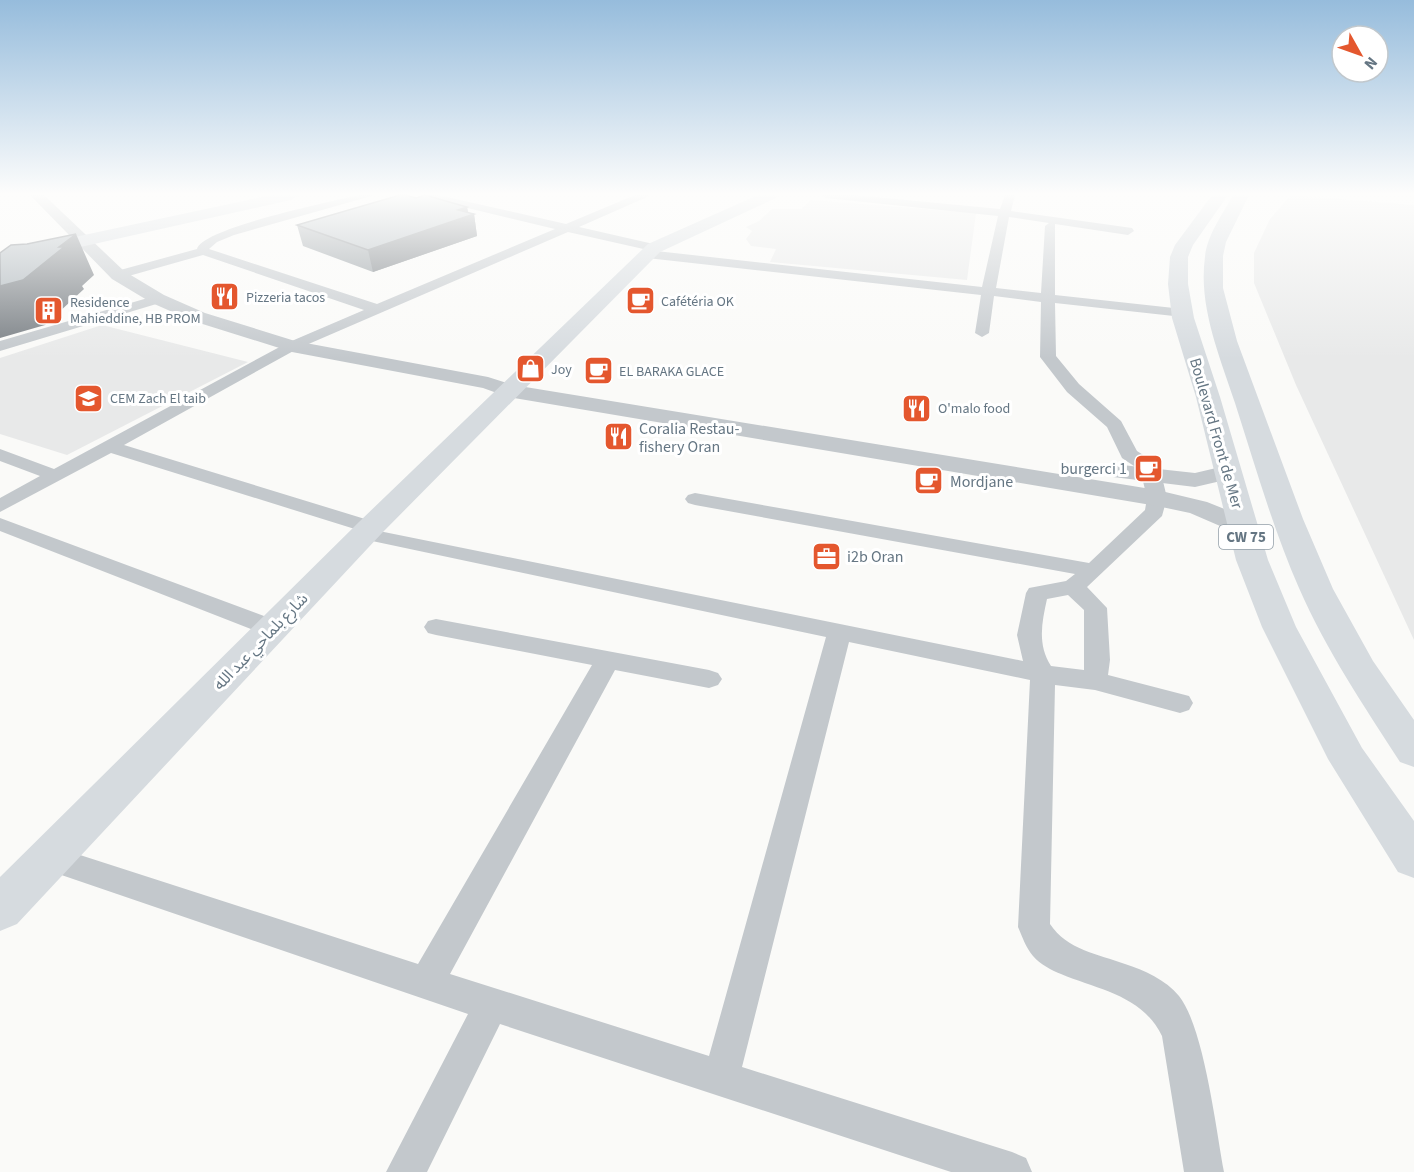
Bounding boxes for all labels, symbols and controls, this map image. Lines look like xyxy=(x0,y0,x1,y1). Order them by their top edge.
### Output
north arrow xyxy=(1330,24,1390,84)
text: N xyxy=(1359,52,1383,74)
restaurant icon: Pizzeria tacos xyxy=(209,281,241,313)
cafe icon: Cafétéria OK xyxy=(624,285,656,317)
place label: Pizzeria tacos xyxy=(246,288,325,308)
place label: Cafétéria OK xyxy=(661,292,735,312)
place label: Residence Mahieddine, HB PROM xyxy=(70,293,201,329)
building icon: Residence Mahieddine, HB PROM xyxy=(33,294,65,326)
shop icon: Joy xyxy=(514,353,546,385)
cafe icon: EL BARAKA GLACE xyxy=(582,355,614,387)
street label: Boulevard Front de Mer xyxy=(1184,355,1248,512)
place label: Joy xyxy=(551,360,572,380)
place label: EL BARAKA GLACE xyxy=(619,362,724,382)
school or university icon: CEM Zach El taib xyxy=(73,382,105,414)
place label: CEM Zach El taib xyxy=(110,389,206,409)
restaurant icon: O'malo food xyxy=(901,392,933,424)
place label: O'malo food xyxy=(938,399,1010,419)
place label: Coralia Restau- fishery Oran xyxy=(639,418,739,458)
restaurant icon: Coralia Restau- fishery Oran xyxy=(602,421,634,453)
cafe icon: burgerci 1 xyxy=(1132,452,1164,484)
place label: burgerci 1 xyxy=(1060,458,1127,480)
cafe icon: Mordjane xyxy=(913,465,945,497)
place label: Mordjane xyxy=(950,471,1013,493)
road number: CW 75 xyxy=(1219,525,1273,549)
office icon: i2b Oran xyxy=(810,540,842,572)
place label: i2b Oran xyxy=(847,546,904,568)
street label: شارع بلماحي عبد الله xyxy=(208,588,314,696)

